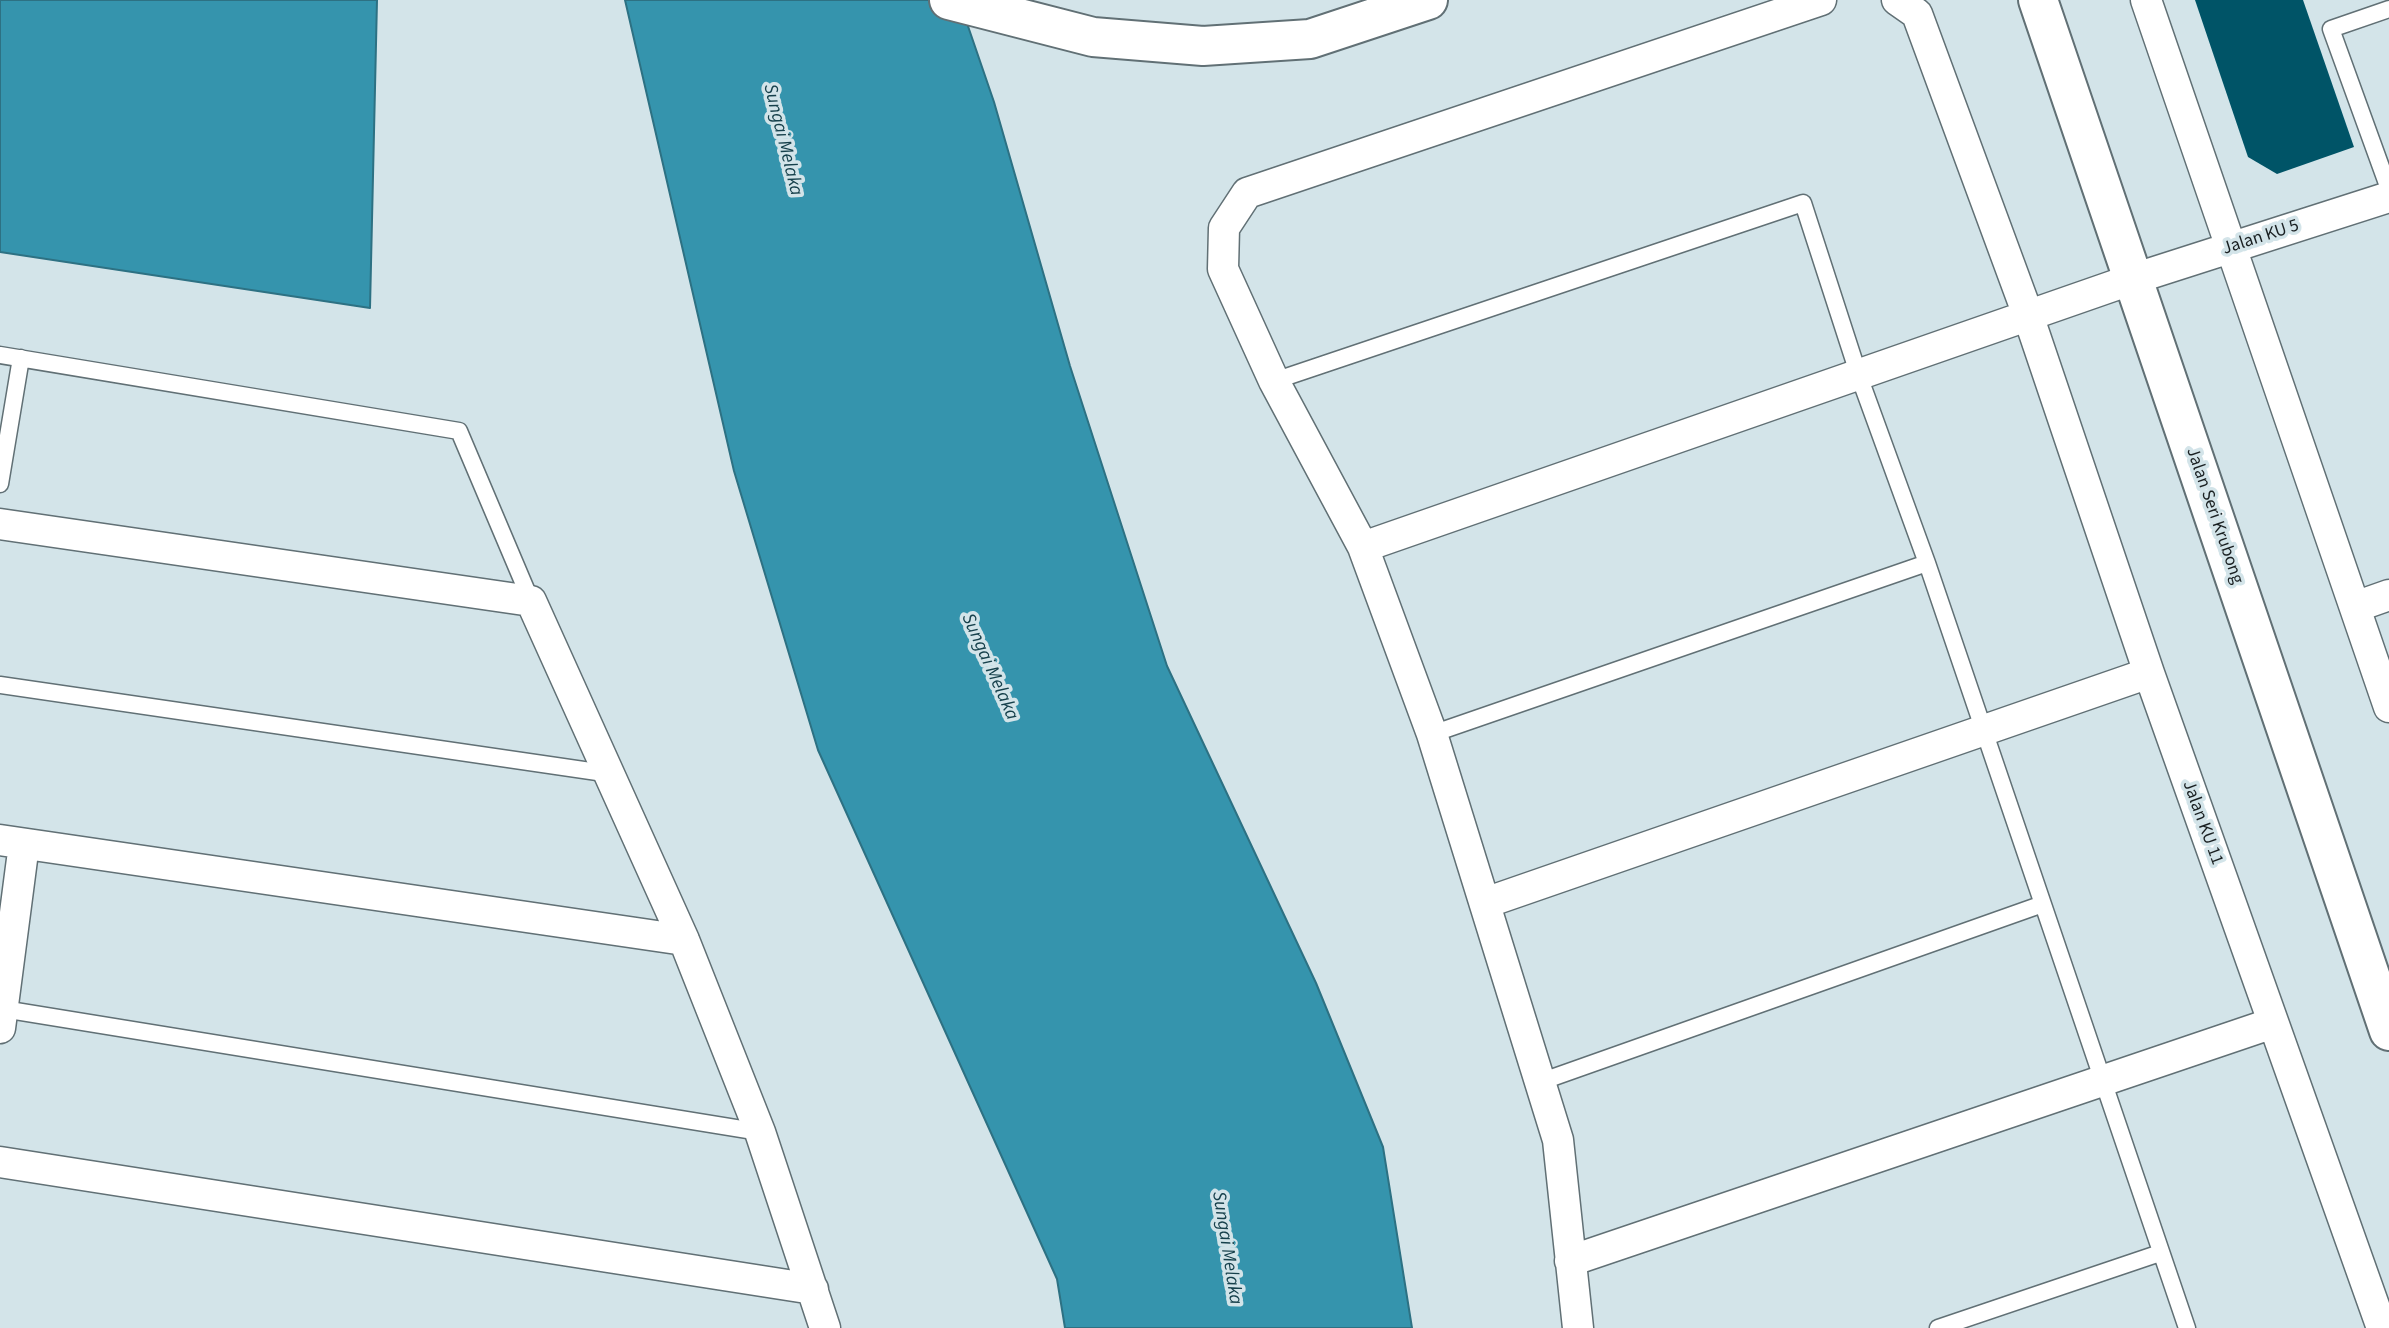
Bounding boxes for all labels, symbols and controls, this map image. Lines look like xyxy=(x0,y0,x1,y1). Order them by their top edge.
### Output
water label: Sungai Melaka xyxy=(757,82,807,198)
street label: Jalan KU 5 xyxy=(2220,216,2302,260)
street label: Jalan Seri Krubong xyxy=(2181,445,2247,587)
water label: Sungai Melaka xyxy=(955,610,1023,724)
street label: Jalan KU 11 xyxy=(2177,778,2227,868)
water label: Sungai Melaka xyxy=(1206,1190,1246,1306)

